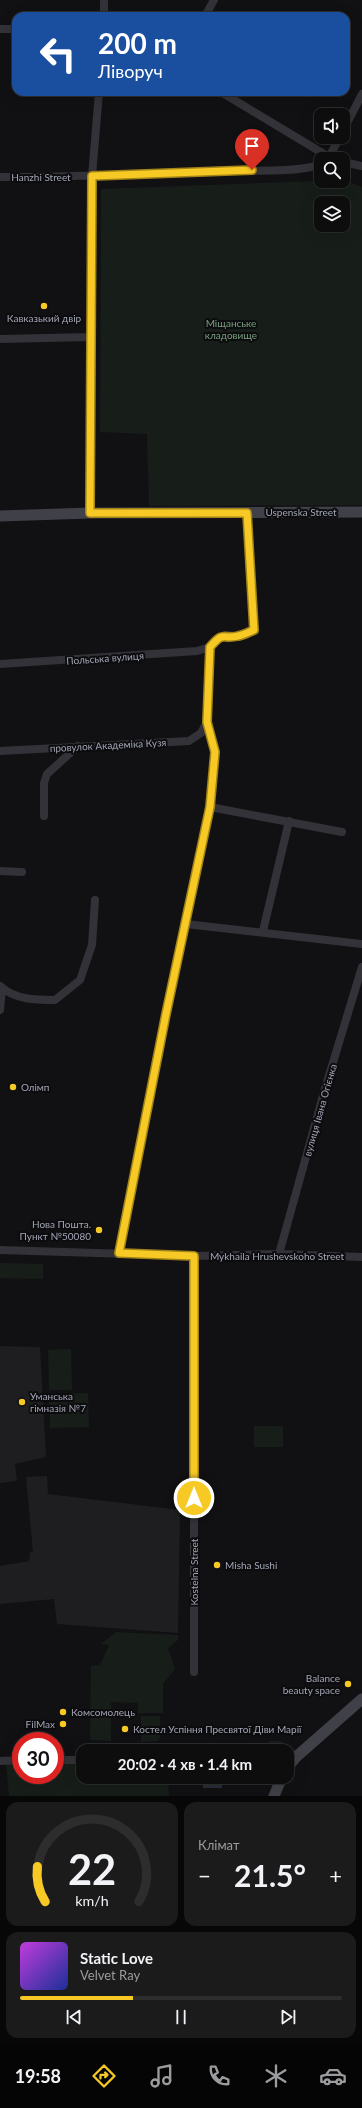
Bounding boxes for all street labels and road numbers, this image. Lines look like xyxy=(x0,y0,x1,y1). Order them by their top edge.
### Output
street label: Hanzhi Street xyxy=(11,171,71,183)
street label: Uspenska Street xyxy=(265,506,337,518)
street label: Польська вулиця xyxy=(66,649,144,667)
street label: провулок Академіка Кузя xyxy=(49,736,167,754)
street label: вулиця Івана Огієнка xyxy=(301,1062,339,1158)
street label: Mykhaila Hrushevskoho Street xyxy=(210,1250,344,1262)
street label: Kostelna Street xyxy=(188,1538,200,1605)

